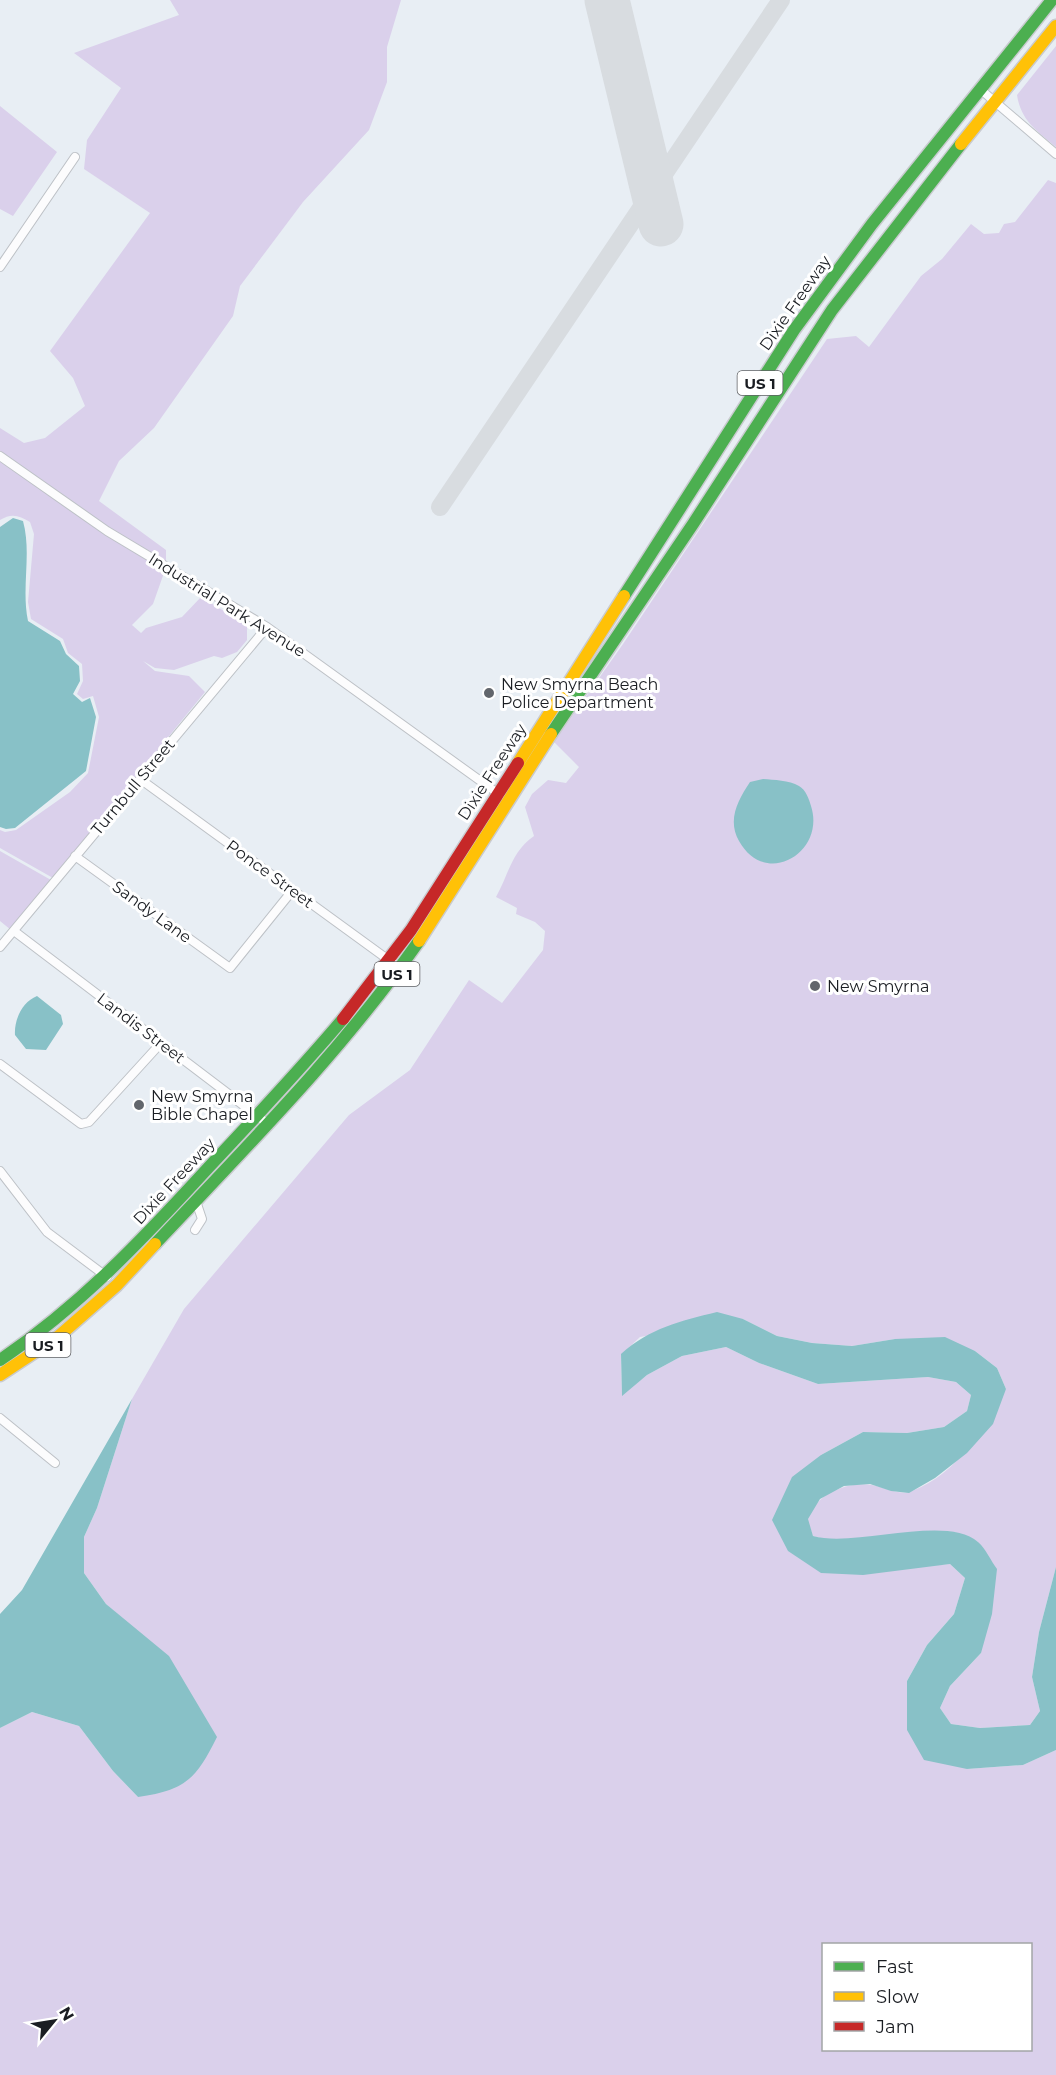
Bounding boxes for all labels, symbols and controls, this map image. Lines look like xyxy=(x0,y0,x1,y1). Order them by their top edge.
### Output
street label: Dixie Freeway xyxy=(755,252,835,354)
road number: US 1 xyxy=(738,371,783,395)
street label: Industrial Park Avenue xyxy=(145,549,309,661)
place label: New Smyrna Beach Police Department xyxy=(501,675,658,712)
marker: New Smyrna Beach Police Department xyxy=(482,686,496,700)
street label: Dixie Freeway xyxy=(454,720,530,824)
street label: Turnbull Street xyxy=(87,735,179,839)
street label: Ponce Street xyxy=(223,836,318,912)
street label: Sandy Lane xyxy=(109,877,195,947)
road number: US 1 xyxy=(374,962,420,986)
place label: New Smyrna xyxy=(827,977,930,996)
marker: New Smyrna xyxy=(808,979,822,993)
street label: Landis Street xyxy=(93,989,189,1068)
place label: New Smyrna Bible Chapel xyxy=(151,1087,254,1124)
marker: New Smyrna Bible Chapel xyxy=(132,1098,146,1112)
street label: Dixie Freeway xyxy=(129,1134,219,1228)
road number: US 1 xyxy=(26,1333,70,1357)
legend xyxy=(822,1943,1032,2051)
text: Fast xyxy=(876,1956,914,1978)
text: Slow xyxy=(876,1986,919,2008)
north arrow xyxy=(24,1991,84,2051)
text: N xyxy=(55,2003,78,2024)
text: Jam xyxy=(875,2016,915,2038)

